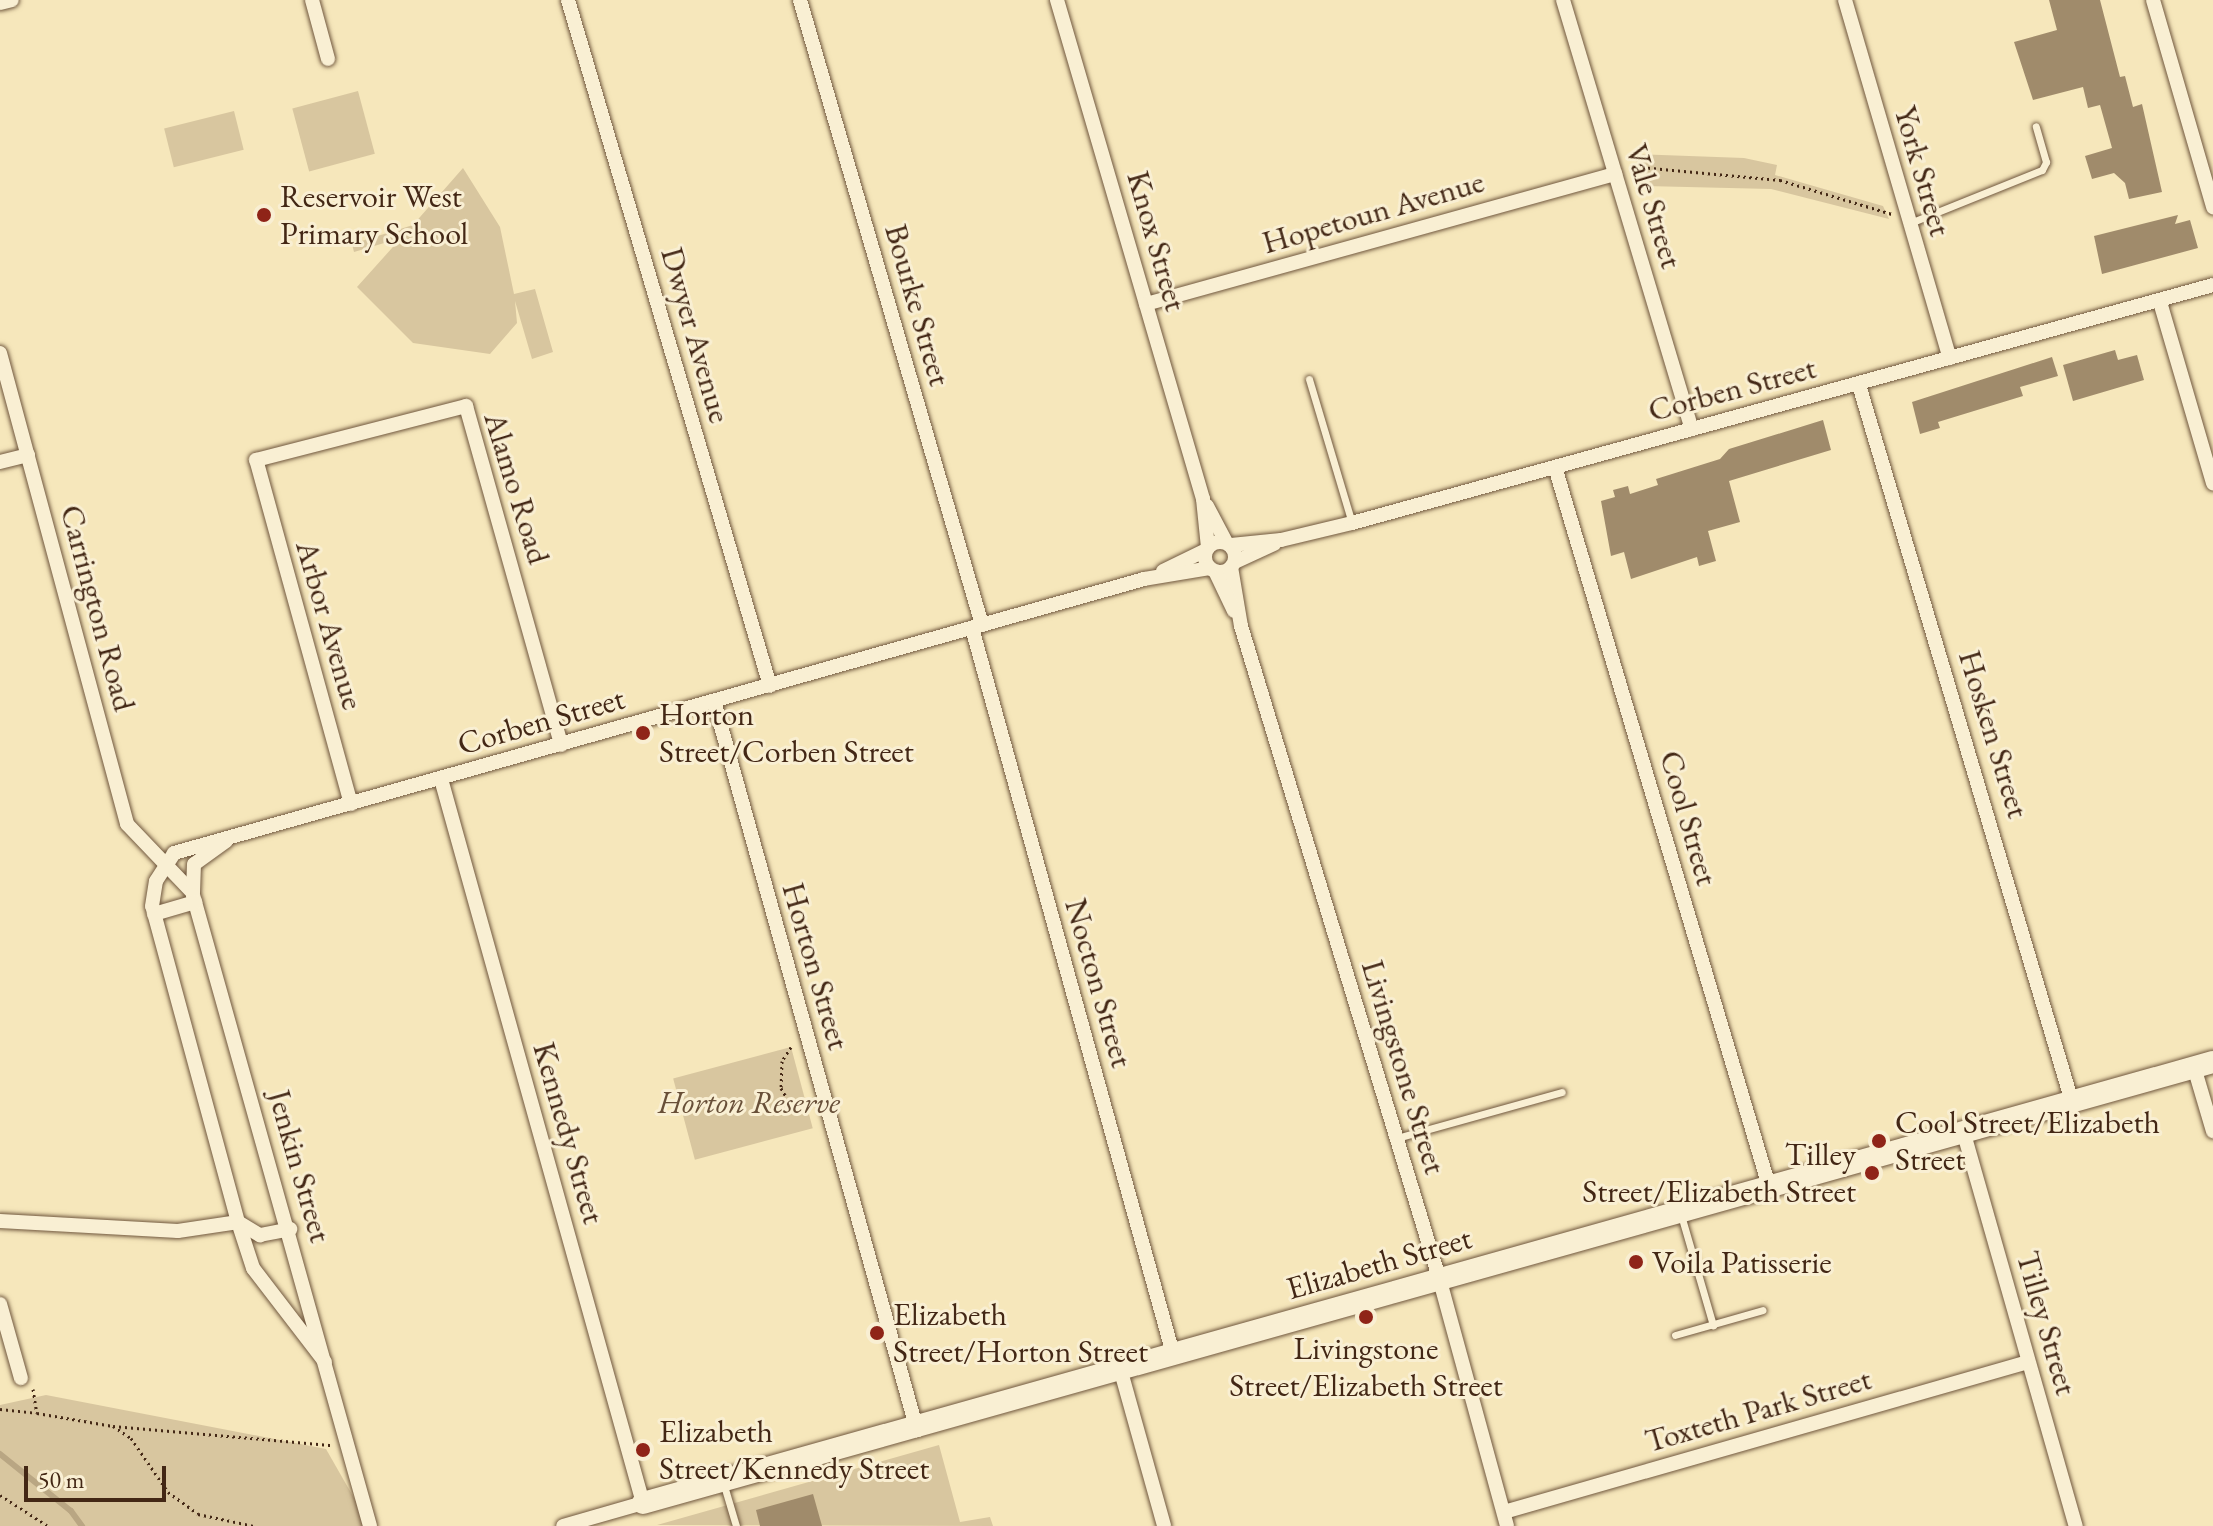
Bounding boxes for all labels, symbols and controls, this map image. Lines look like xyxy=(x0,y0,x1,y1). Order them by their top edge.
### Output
street label: York Street xyxy=(1886,102,1960,240)
street label: Vale Street xyxy=(1617,139,1691,273)
street label: Hopetoun Avenue xyxy=(1258,162,1488,262)
street label: Knox Street xyxy=(1119,167,1195,315)
place label: Reservoir West Primary School xyxy=(280,178,468,253)
marker: Reservoir West Primary School xyxy=(255,206,273,224)
street label: Bourke Street xyxy=(877,220,959,390)
street label: Dwyer Avenue xyxy=(653,243,739,427)
street label: Corben Street xyxy=(1644,348,1820,430)
street label: Alamo Road xyxy=(476,407,558,569)
street label: Carrington Road xyxy=(52,501,144,715)
street label: Arbor Avenue xyxy=(288,536,372,714)
street label: Hosken Street xyxy=(1950,646,2038,822)
street label: Corben Street xyxy=(453,679,629,763)
place label: Horton Street/Corben Street xyxy=(659,696,914,771)
marker: Horton Street/Corben Street xyxy=(634,724,652,742)
street label: Cool Street xyxy=(1651,746,1727,890)
street label: Horton Street xyxy=(774,878,858,1054)
street label: Nocton Street xyxy=(1057,894,1141,1072)
street label: Livingstone Street xyxy=(1353,955,1455,1179)
street label: Kennedy Street xyxy=(525,1038,613,1228)
park label: Horton Reserve xyxy=(658,1083,840,1121)
street label: Jenkin Street xyxy=(260,1085,340,1247)
place label: Cool Street/Elizabeth Street xyxy=(1895,1104,2160,1179)
marker: Cool Street/Elizabeth Street xyxy=(1870,1132,1888,1150)
place label: Tilley Street/Elizabeth Street xyxy=(1582,1136,1856,1211)
marker: Tilley Street/Elizabeth Street xyxy=(1863,1164,1881,1182)
street label: Elizabeth Street xyxy=(1282,1218,1476,1308)
place label: Voila Patisserie xyxy=(1652,1243,1832,1281)
street label: Tilley Street xyxy=(2008,1247,2086,1399)
marker: Voila Patisserie xyxy=(1627,1253,1645,1271)
place label: Elizabeth Street/Horton Street xyxy=(893,1296,1148,1371)
marker: Livingstone Street/Elizabeth Street xyxy=(1357,1308,1375,1326)
marker: Elizabeth Street/Horton Street xyxy=(868,1324,886,1342)
place label: Livingstone Street/Elizabeth Street xyxy=(1229,1330,1503,1405)
street label: Toxteth Park Street xyxy=(1641,1359,1875,1461)
place label: Elizabeth Street/Kennedy Street xyxy=(659,1413,929,1488)
marker: Elizabeth Street/Kennedy Street xyxy=(634,1441,652,1459)
scale bar xyxy=(28,1450,170,1500)
text: 50 m xyxy=(38,1464,85,1495)

